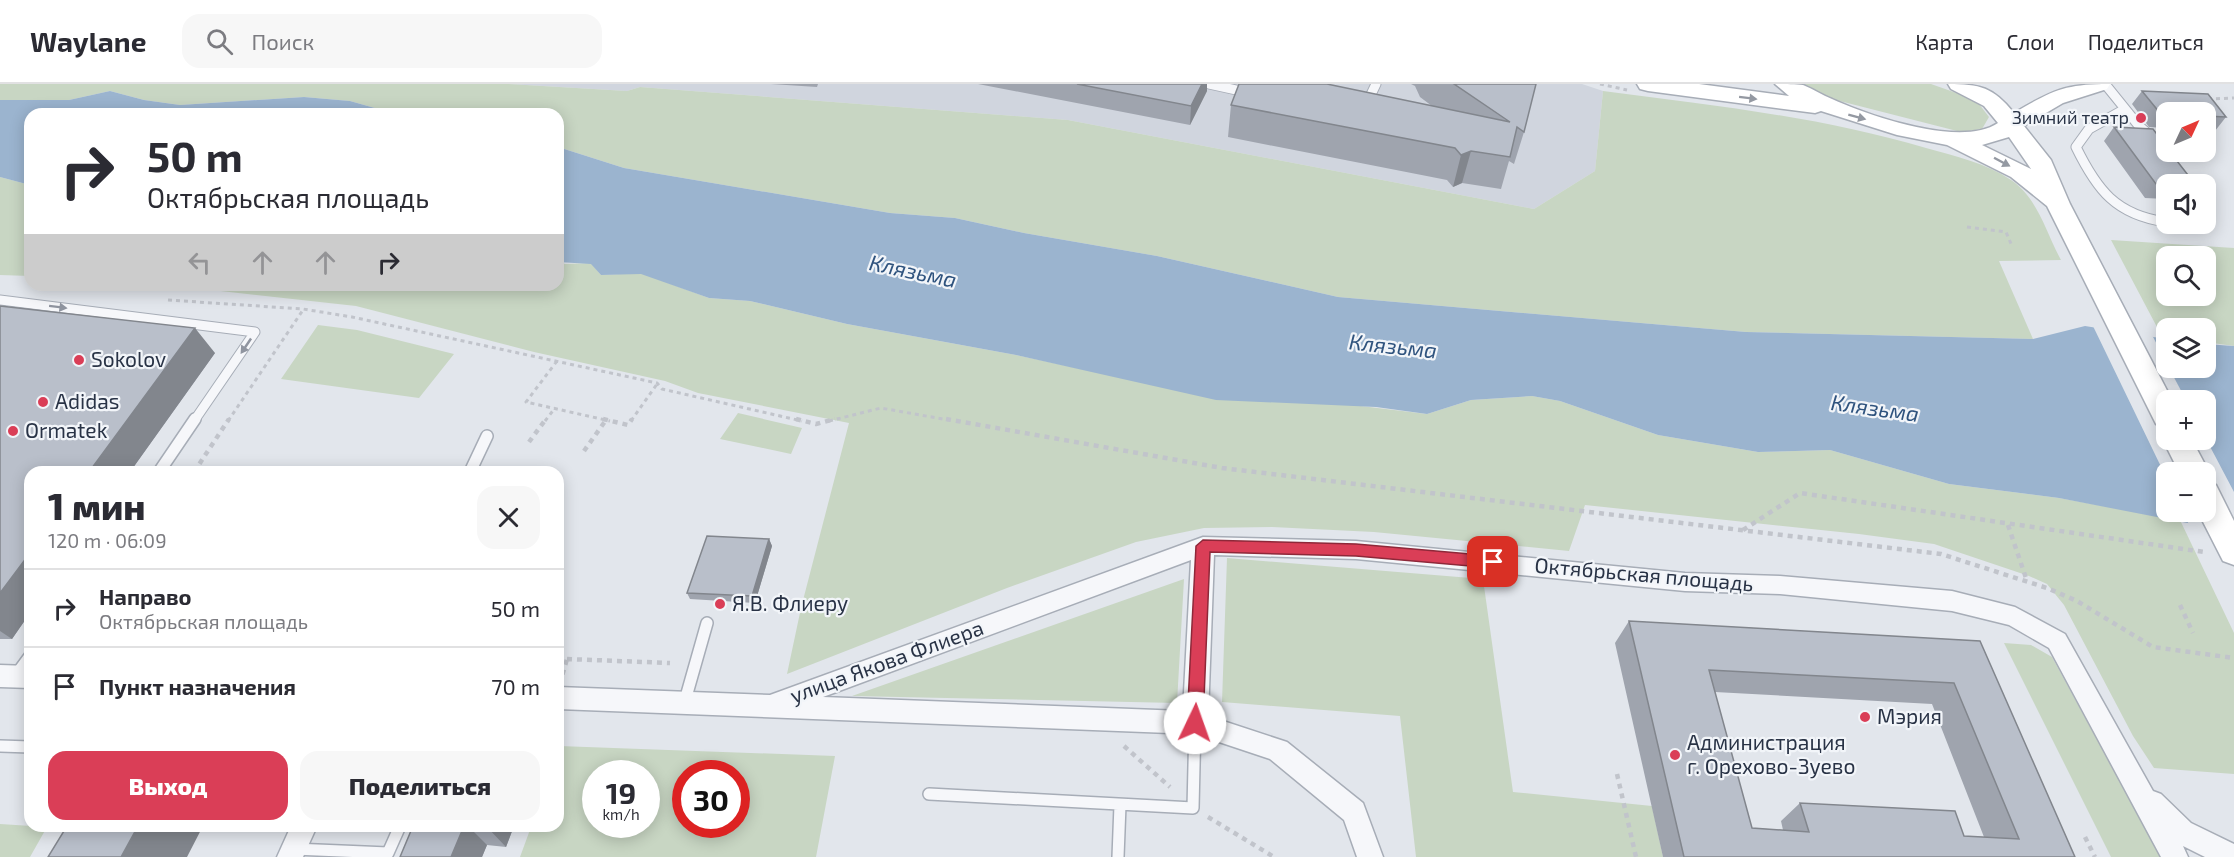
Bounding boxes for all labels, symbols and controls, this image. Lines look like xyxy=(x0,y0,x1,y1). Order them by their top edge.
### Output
search box xyxy=(182,14,602,68)
text: Waylane xyxy=(30,24,146,58)
icon: search xyxy=(203,25,236,58)
text: Поиск xyxy=(251,28,314,54)
text: Карта xyxy=(1915,29,1974,54)
text: Слои xyxy=(2007,29,2055,54)
text: Поделиться xyxy=(2088,29,2204,54)
one-way arrow xyxy=(1738,93,1757,103)
north arrow xyxy=(2156,102,2216,162)
map controls xyxy=(2156,102,2216,522)
place label: Зимний театр xyxy=(2012,106,2129,128)
marker: Зимний театр xyxy=(2134,111,2148,125)
one-way arrow xyxy=(1848,112,1867,122)
text: 50 m xyxy=(147,130,243,180)
icon: right xyxy=(48,132,126,210)
one-way arrow xyxy=(1994,158,2011,167)
button: sound xyxy=(2156,174,2216,234)
text: Октябрьская площадь xyxy=(147,181,429,213)
icon: left xyxy=(183,246,216,279)
icon: ahead xyxy=(246,246,279,279)
icon: ahead xyxy=(309,246,342,279)
icon: right xyxy=(372,246,405,279)
button: search xyxy=(2156,246,2216,306)
water label: Клязьма xyxy=(867,248,959,292)
one-way arrow xyxy=(49,303,68,312)
button: layers xyxy=(2156,318,2216,378)
water label: Клязьма xyxy=(1348,327,1438,363)
one-way arrow xyxy=(240,337,252,353)
place label: Sokolov xyxy=(91,346,166,371)
marker: Sokolov xyxy=(72,353,86,367)
place label: Adidas xyxy=(55,388,120,413)
water label: Клязьма xyxy=(1830,388,1921,426)
button: + xyxy=(2156,390,2216,450)
marker: Adidas xyxy=(36,395,50,409)
place label: Ormatek xyxy=(25,417,108,442)
marker: Ormatek xyxy=(6,424,20,438)
button: − xyxy=(2156,462,2216,522)
text: 1 мин xyxy=(48,484,146,527)
button: close xyxy=(477,486,540,549)
text: 120 m · 06:09 xyxy=(48,528,167,552)
pin xyxy=(1467,536,1518,587)
icon: arrive xyxy=(1476,545,1509,578)
street label: Октябрьская площадь xyxy=(1534,551,1755,596)
text: Направо xyxy=(99,583,192,609)
place label: Я.В. Флиеру xyxy=(732,590,848,616)
icon: right xyxy=(48,592,81,625)
text: 50 m xyxy=(491,595,540,621)
marker: Я.В. Флиеру xyxy=(713,597,727,611)
text: Октябрьская площадь xyxy=(99,609,308,633)
street label: улица Якова Флиера xyxy=(786,614,987,708)
icon: arrive xyxy=(48,670,81,703)
text: Пункт назначения xyxy=(99,673,296,699)
text: 70 m xyxy=(491,673,540,699)
position arrow xyxy=(1163,691,1227,755)
place label: Мэрия xyxy=(1877,703,1942,728)
marker: Мэрия xyxy=(1858,710,1872,724)
place label: Администрация г. Орехово-Зуево xyxy=(1687,729,1855,779)
marker: Администрация г. Орехово-Зуево xyxy=(1668,748,1682,762)
button: Выход xyxy=(48,751,288,820)
button: Поделиться xyxy=(300,751,540,820)
speed limit sign: 30 xyxy=(672,760,750,838)
text: 19 xyxy=(606,774,636,810)
text: km/h xyxy=(602,805,640,823)

